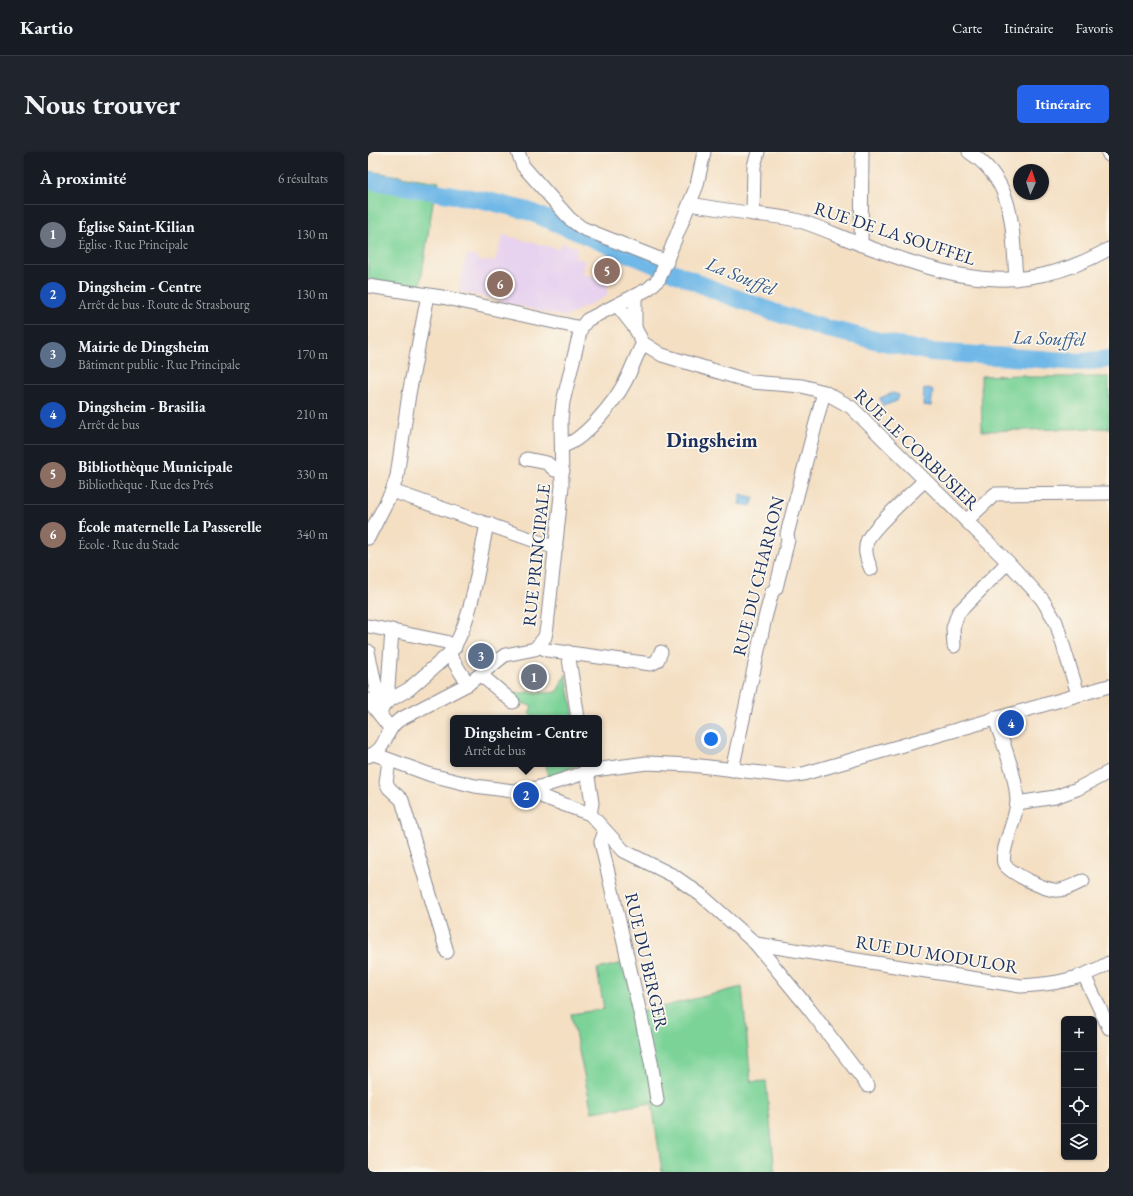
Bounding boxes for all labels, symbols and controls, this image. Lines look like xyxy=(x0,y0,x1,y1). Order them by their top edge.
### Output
text: Kartio xyxy=(20,15,73,40)
text: Carte xyxy=(952,19,982,37)
text: Itinéraire xyxy=(1004,19,1054,37)
text: Favoris xyxy=(1076,19,1113,37)
button: Itinéraire xyxy=(1017,85,1109,123)
text: Nous trouver xyxy=(24,86,180,122)
north arrow xyxy=(1013,164,1049,200)
text: À proximité xyxy=(40,167,126,189)
text: 6 résultats xyxy=(278,170,328,187)
street label: RUE DE LA SOUFFEL xyxy=(811,196,979,270)
text: Église Saint-Kilian xyxy=(78,217,195,236)
text: 1 xyxy=(50,226,56,243)
text: 130 m xyxy=(297,226,328,243)
text: Église · Rue Principale xyxy=(78,236,188,253)
water label: La Souffel xyxy=(702,250,780,301)
pin: 5 xyxy=(594,256,620,286)
pin: 6 xyxy=(487,269,513,299)
text: Dingsheim - Centre xyxy=(78,277,201,296)
text: 2 xyxy=(50,286,56,303)
text: 130 m xyxy=(297,286,328,303)
text: Arrêt de bus · Route de Strasbourg xyxy=(78,296,250,313)
water label: La Souffel xyxy=(1011,324,1087,352)
text: Mairie de Dingsheim xyxy=(78,337,209,356)
text: 3 xyxy=(50,346,56,363)
text: 170 m xyxy=(297,346,328,363)
text: Bâtiment public · Rue Principale xyxy=(78,356,240,373)
street label: RUE LE CORBUSIER xyxy=(850,383,984,515)
text: Dingsheim - Brasilia xyxy=(78,397,206,416)
text: 4 xyxy=(50,406,56,423)
text: 210 m xyxy=(297,406,328,423)
text: Arrêt de bus xyxy=(78,416,139,433)
district label: Dingsheim xyxy=(666,427,758,453)
text: Bibliothèque Municipale xyxy=(78,457,232,476)
text: 5 xyxy=(50,466,56,483)
text: 330 m xyxy=(297,466,328,483)
text: Bibliothèque · Rue des Prés xyxy=(78,476,213,493)
street label: RUE PRINCIPALE xyxy=(517,483,555,627)
street label: RUE DU CHARRON xyxy=(727,493,789,658)
text: École maternelle La Passerelle xyxy=(78,517,262,536)
text: 6 xyxy=(50,526,56,543)
text: 340 m xyxy=(297,526,328,543)
text: École · Rue du Stade xyxy=(78,536,179,553)
pin: 3 xyxy=(468,641,494,671)
pin: 1 xyxy=(521,662,547,692)
pin: 4 xyxy=(998,708,1024,738)
popup xyxy=(450,715,602,767)
text: Dingsheim - Centre xyxy=(464,723,588,742)
your location xyxy=(701,729,721,749)
text: Arrêt de bus xyxy=(464,742,526,759)
pin: 2 xyxy=(513,780,539,810)
street label: RUE DU BERGER xyxy=(620,890,674,1032)
street label: RUE DU MODULOR xyxy=(854,930,1020,978)
map controls xyxy=(1061,1016,1097,1160)
button: + xyxy=(1061,1016,1097,1052)
button: − xyxy=(1061,1052,1097,1088)
button: locate xyxy=(1061,1088,1097,1124)
button: layers xyxy=(1061,1124,1097,1160)

